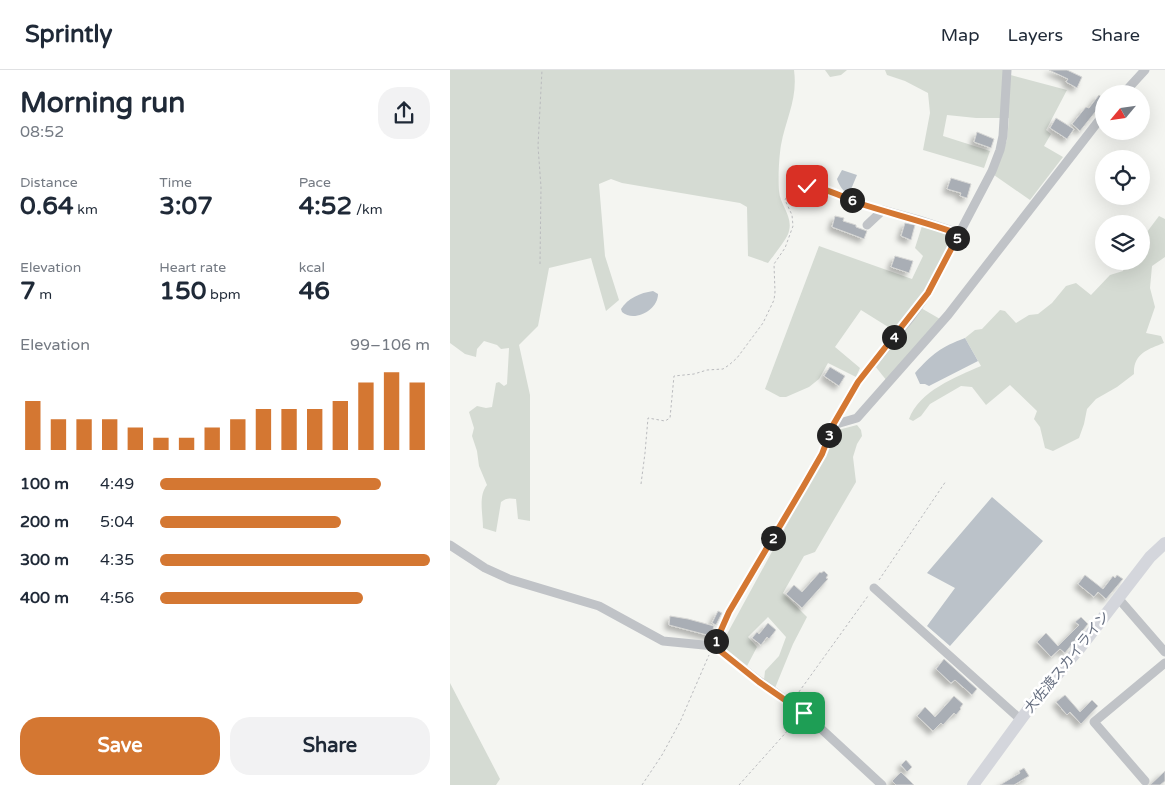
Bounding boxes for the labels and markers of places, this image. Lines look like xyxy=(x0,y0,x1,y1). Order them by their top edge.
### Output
pin xyxy=(786,165,828,207)
pin: 6 xyxy=(840,188,864,212)
pin: 5 xyxy=(944,226,970,250)
pin: 4 xyxy=(882,324,906,350)
pin: 3 xyxy=(816,422,842,448)
pin: 2 xyxy=(760,526,786,550)
pin: 1 xyxy=(704,628,728,654)
pin xyxy=(783,692,825,734)

